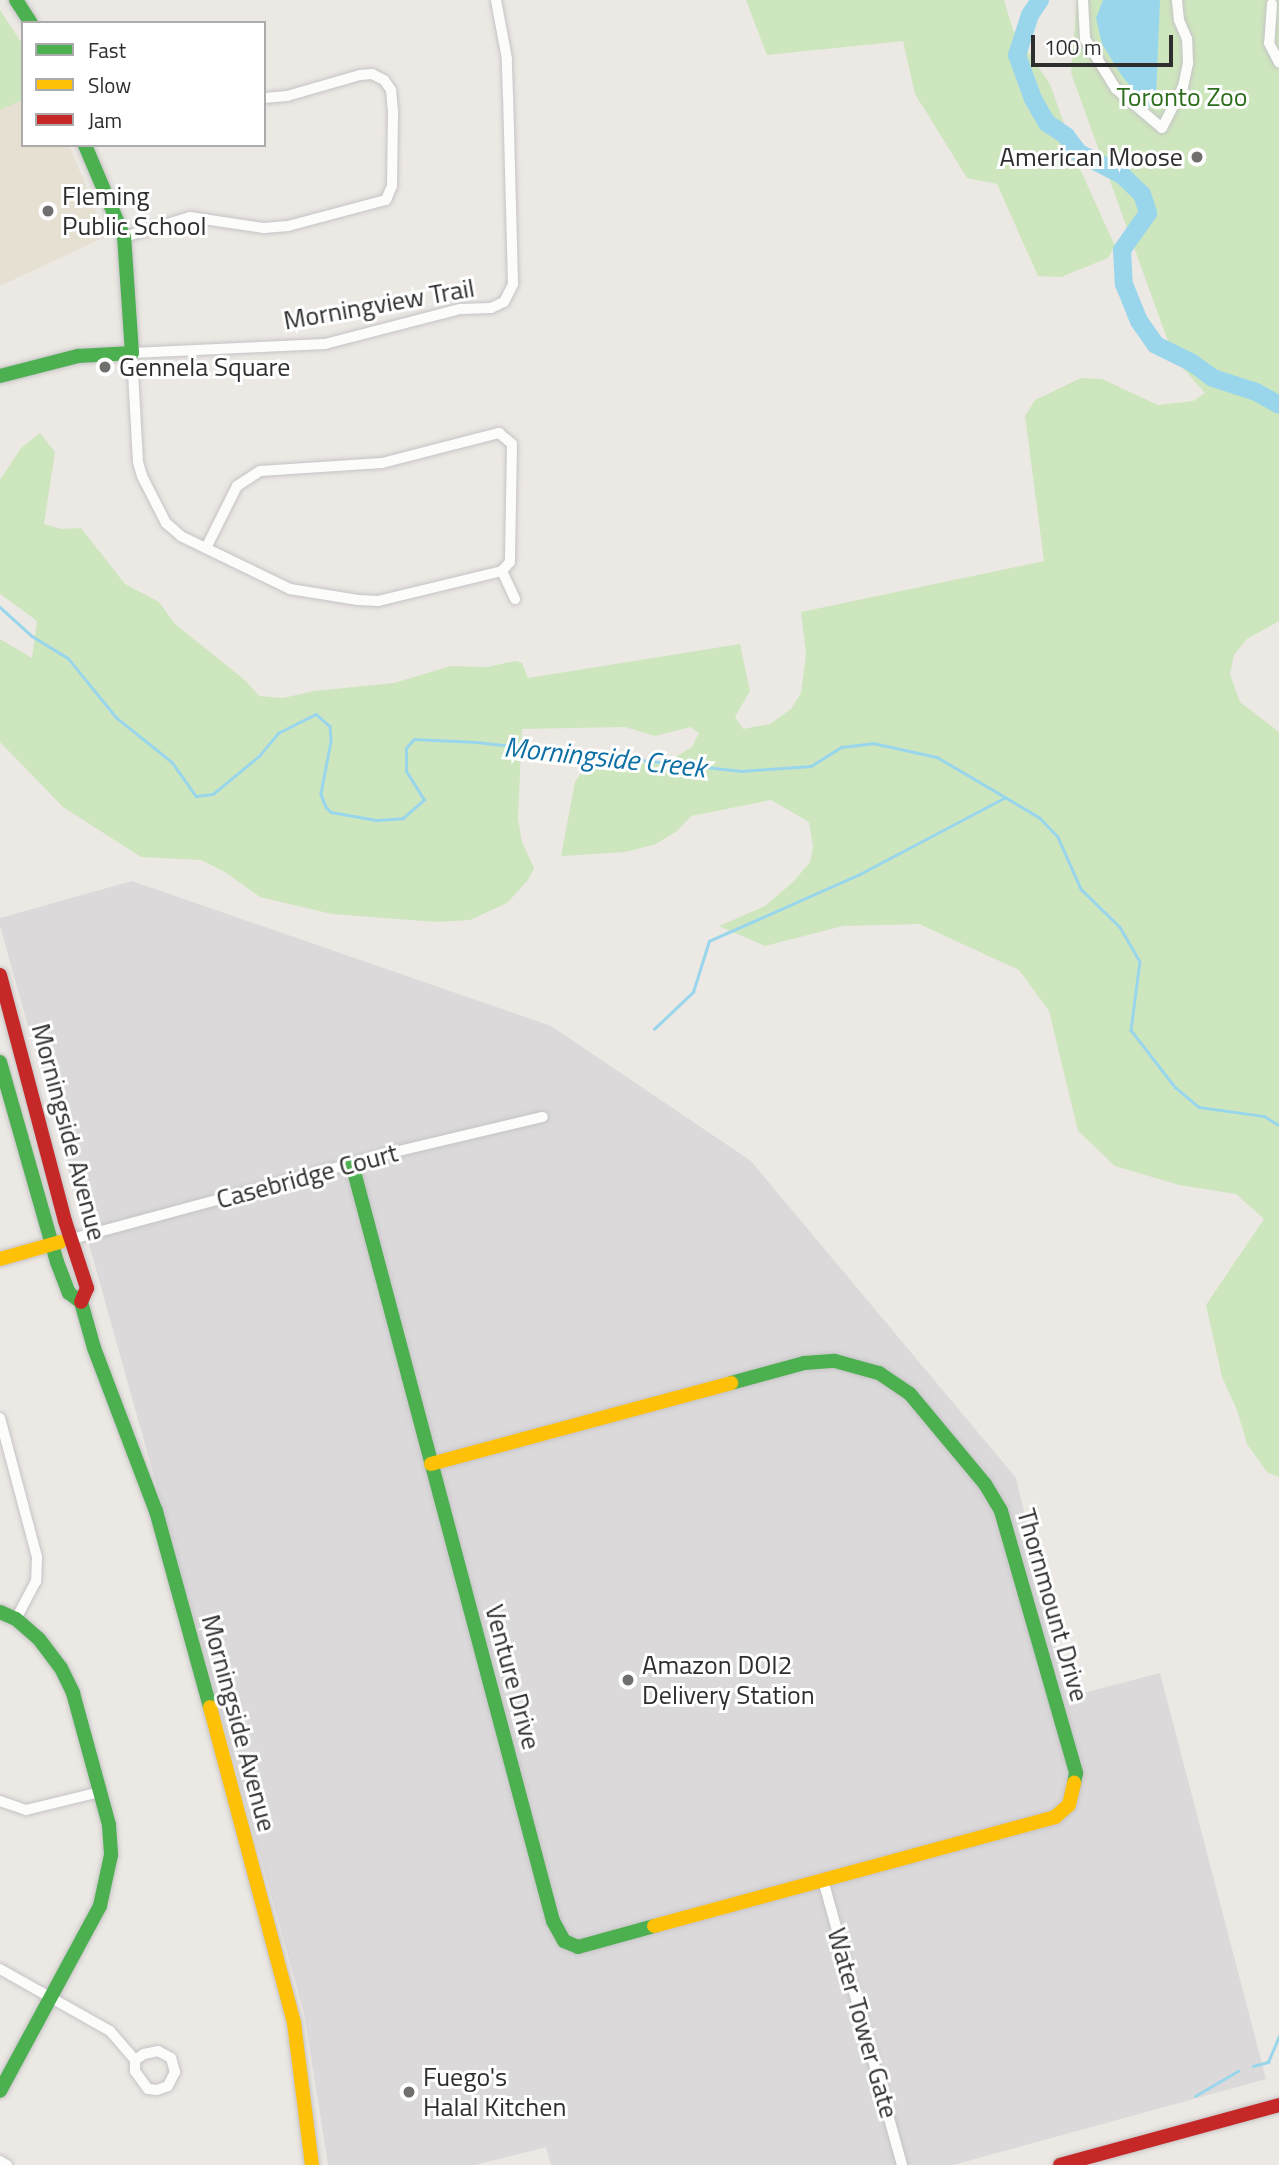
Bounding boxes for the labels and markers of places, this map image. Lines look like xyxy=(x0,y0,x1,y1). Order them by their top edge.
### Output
place label: American Moose xyxy=(1000,141,1183,173)
marker: American Moose xyxy=(1189,149,1205,165)
place label: Fleming Public School xyxy=(62,180,207,242)
marker: Fleming Public School xyxy=(40,203,56,219)
place label: Gennela Square xyxy=(119,351,290,383)
marker: Gennela Square xyxy=(97,359,113,375)
place label: Amazon DOI2 Delivery Station xyxy=(642,1649,815,1710)
marker: Amazon DOI2 Delivery Station xyxy=(620,1672,636,1688)
place label: Fuego's Halal Kitchen xyxy=(423,2061,566,2122)
marker: Fuego's Halal Kitchen xyxy=(401,2084,417,2100)

